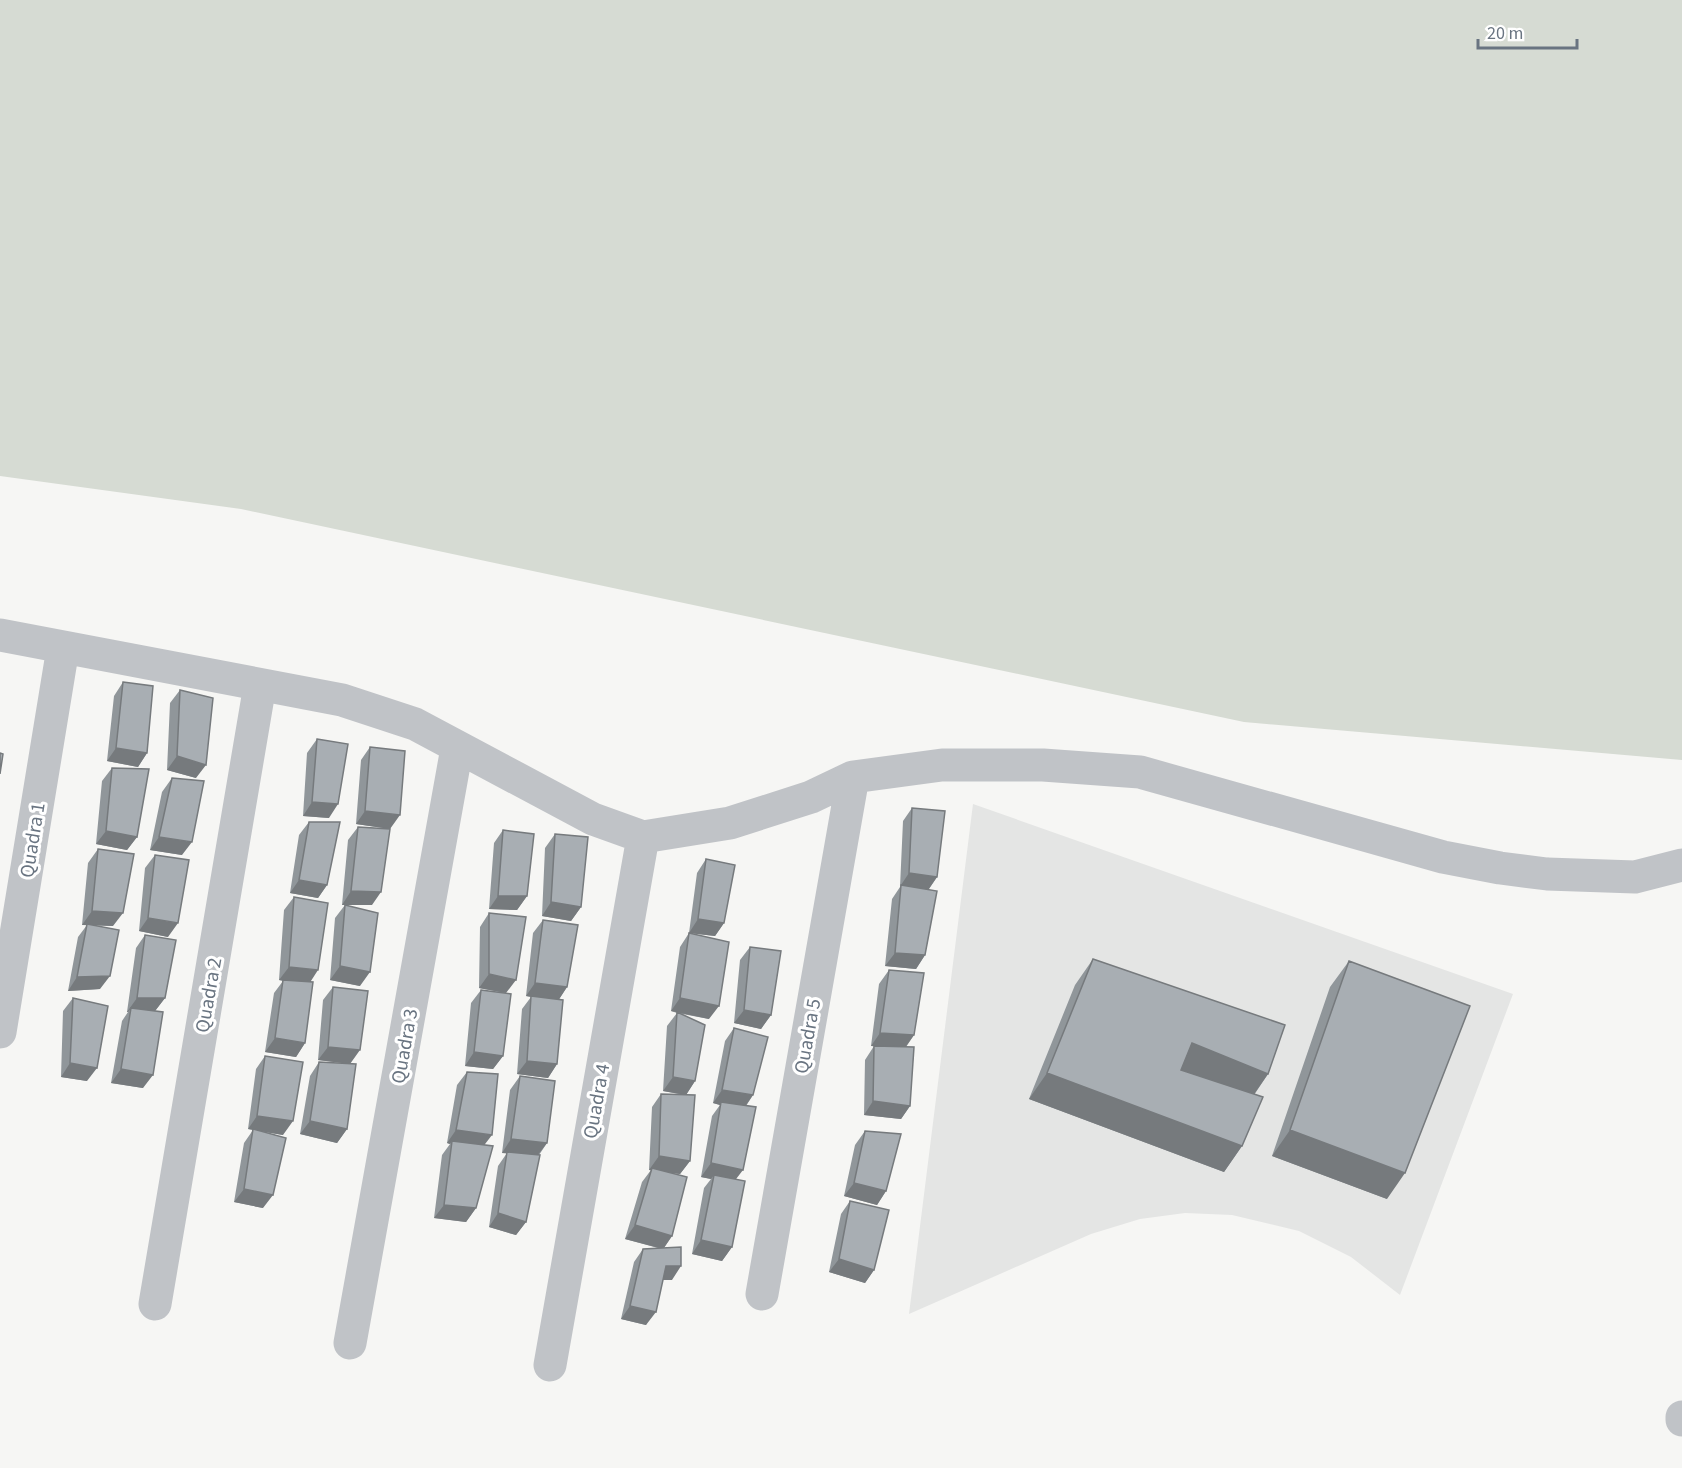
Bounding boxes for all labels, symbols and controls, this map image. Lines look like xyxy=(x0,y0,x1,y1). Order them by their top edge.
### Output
scale bar xyxy=(1478,12,1577,50)
text: 20 m xyxy=(1487,21,1523,46)
street label: Quadra 1 xyxy=(13,801,53,880)
street label: Quadra 2 xyxy=(189,955,229,1035)
street label: Quadra 5 xyxy=(788,996,828,1076)
street label: Quadra 3 xyxy=(385,1006,425,1086)
street label: Quadra 4 xyxy=(577,1061,617,1141)

